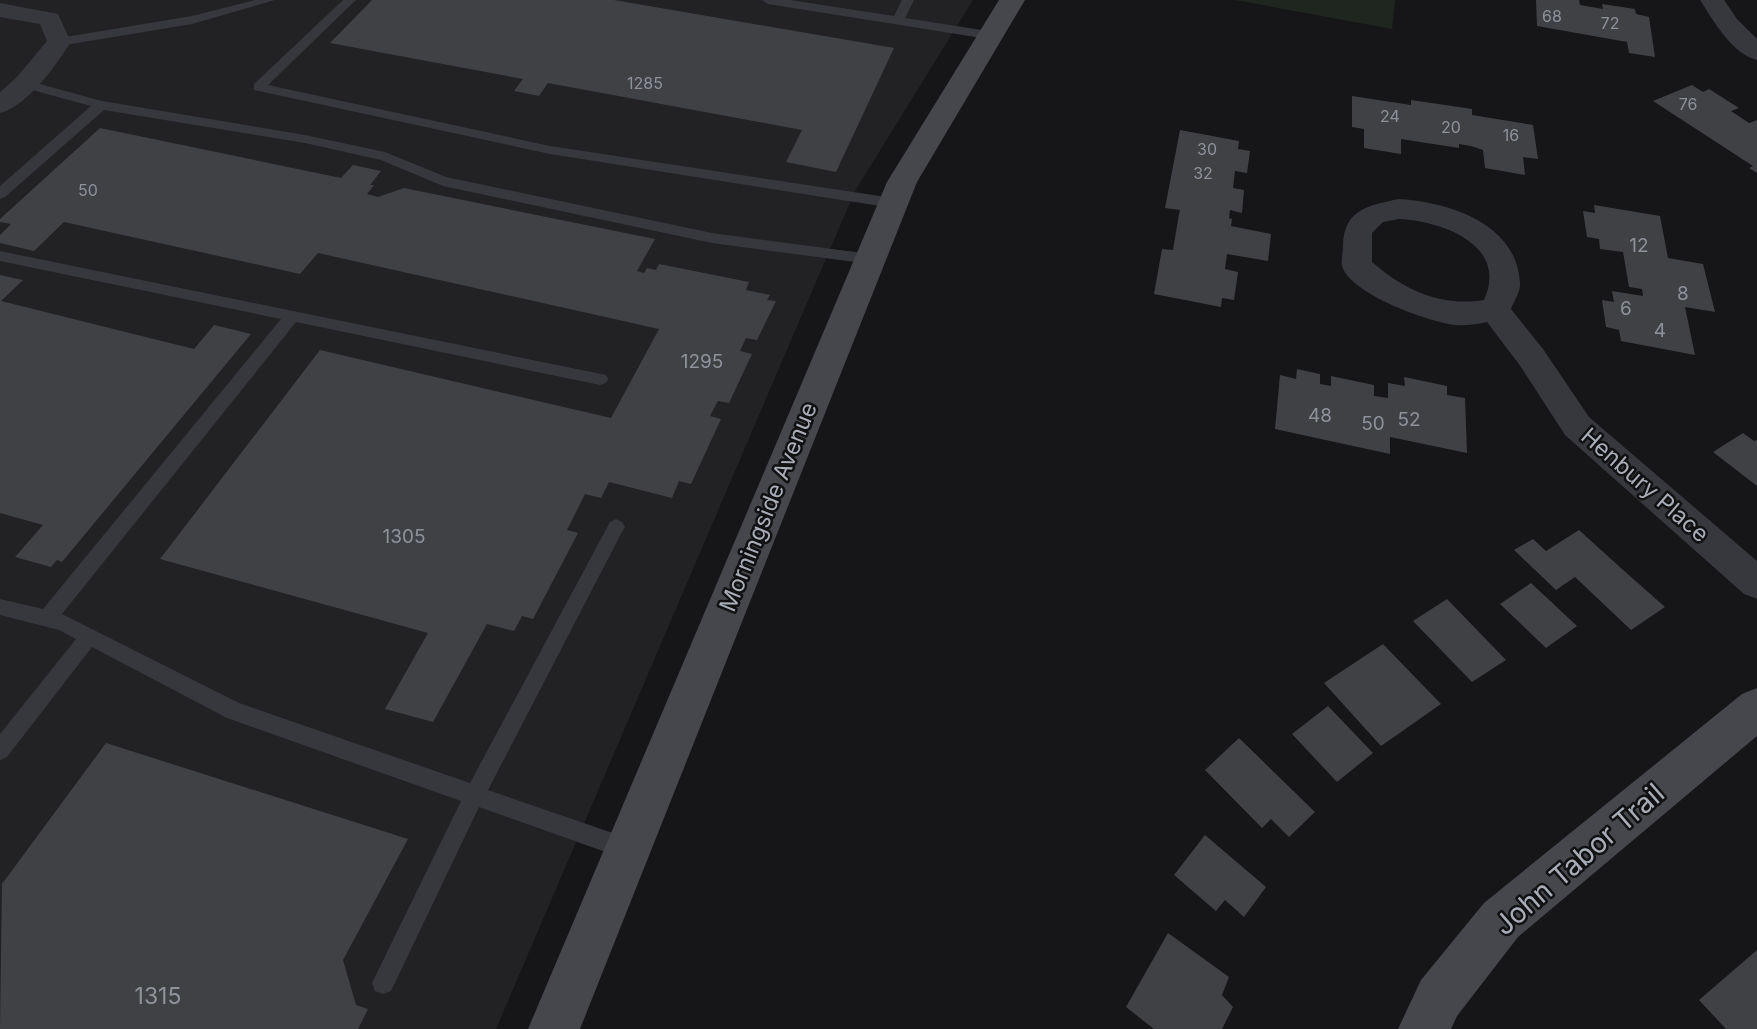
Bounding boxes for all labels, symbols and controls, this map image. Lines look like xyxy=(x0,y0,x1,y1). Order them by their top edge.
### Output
house number: 68 xyxy=(1542,6,1562,26)
house number: 72 xyxy=(1601,13,1619,33)
house number: 1285 xyxy=(627,73,663,93)
house number: 76 xyxy=(1679,94,1697,114)
house number: 24 xyxy=(1380,106,1400,126)
house number: 20 xyxy=(1441,117,1461,137)
house number: 16 xyxy=(1503,125,1519,145)
house number: 30 xyxy=(1197,139,1217,159)
house number: 32 xyxy=(1193,163,1213,183)
house number: 50 xyxy=(78,180,98,200)
house number: 12 xyxy=(1629,234,1649,257)
house number: 8 xyxy=(1677,282,1689,305)
house number: 6 xyxy=(1620,297,1632,320)
house number: 4 xyxy=(1654,319,1666,342)
house number: 1295 xyxy=(681,350,723,373)
street label: Morningside Avenue xyxy=(713,398,823,616)
house number: 48 xyxy=(1308,404,1332,427)
house number: 52 xyxy=(1397,408,1421,431)
house number: 50 xyxy=(1361,412,1385,435)
street label: Henbury Place xyxy=(1575,422,1715,548)
house number: 1305 xyxy=(382,525,426,548)
street label: John Tabor Trail xyxy=(1487,776,1671,942)
house number: 1315 xyxy=(135,982,181,1010)

